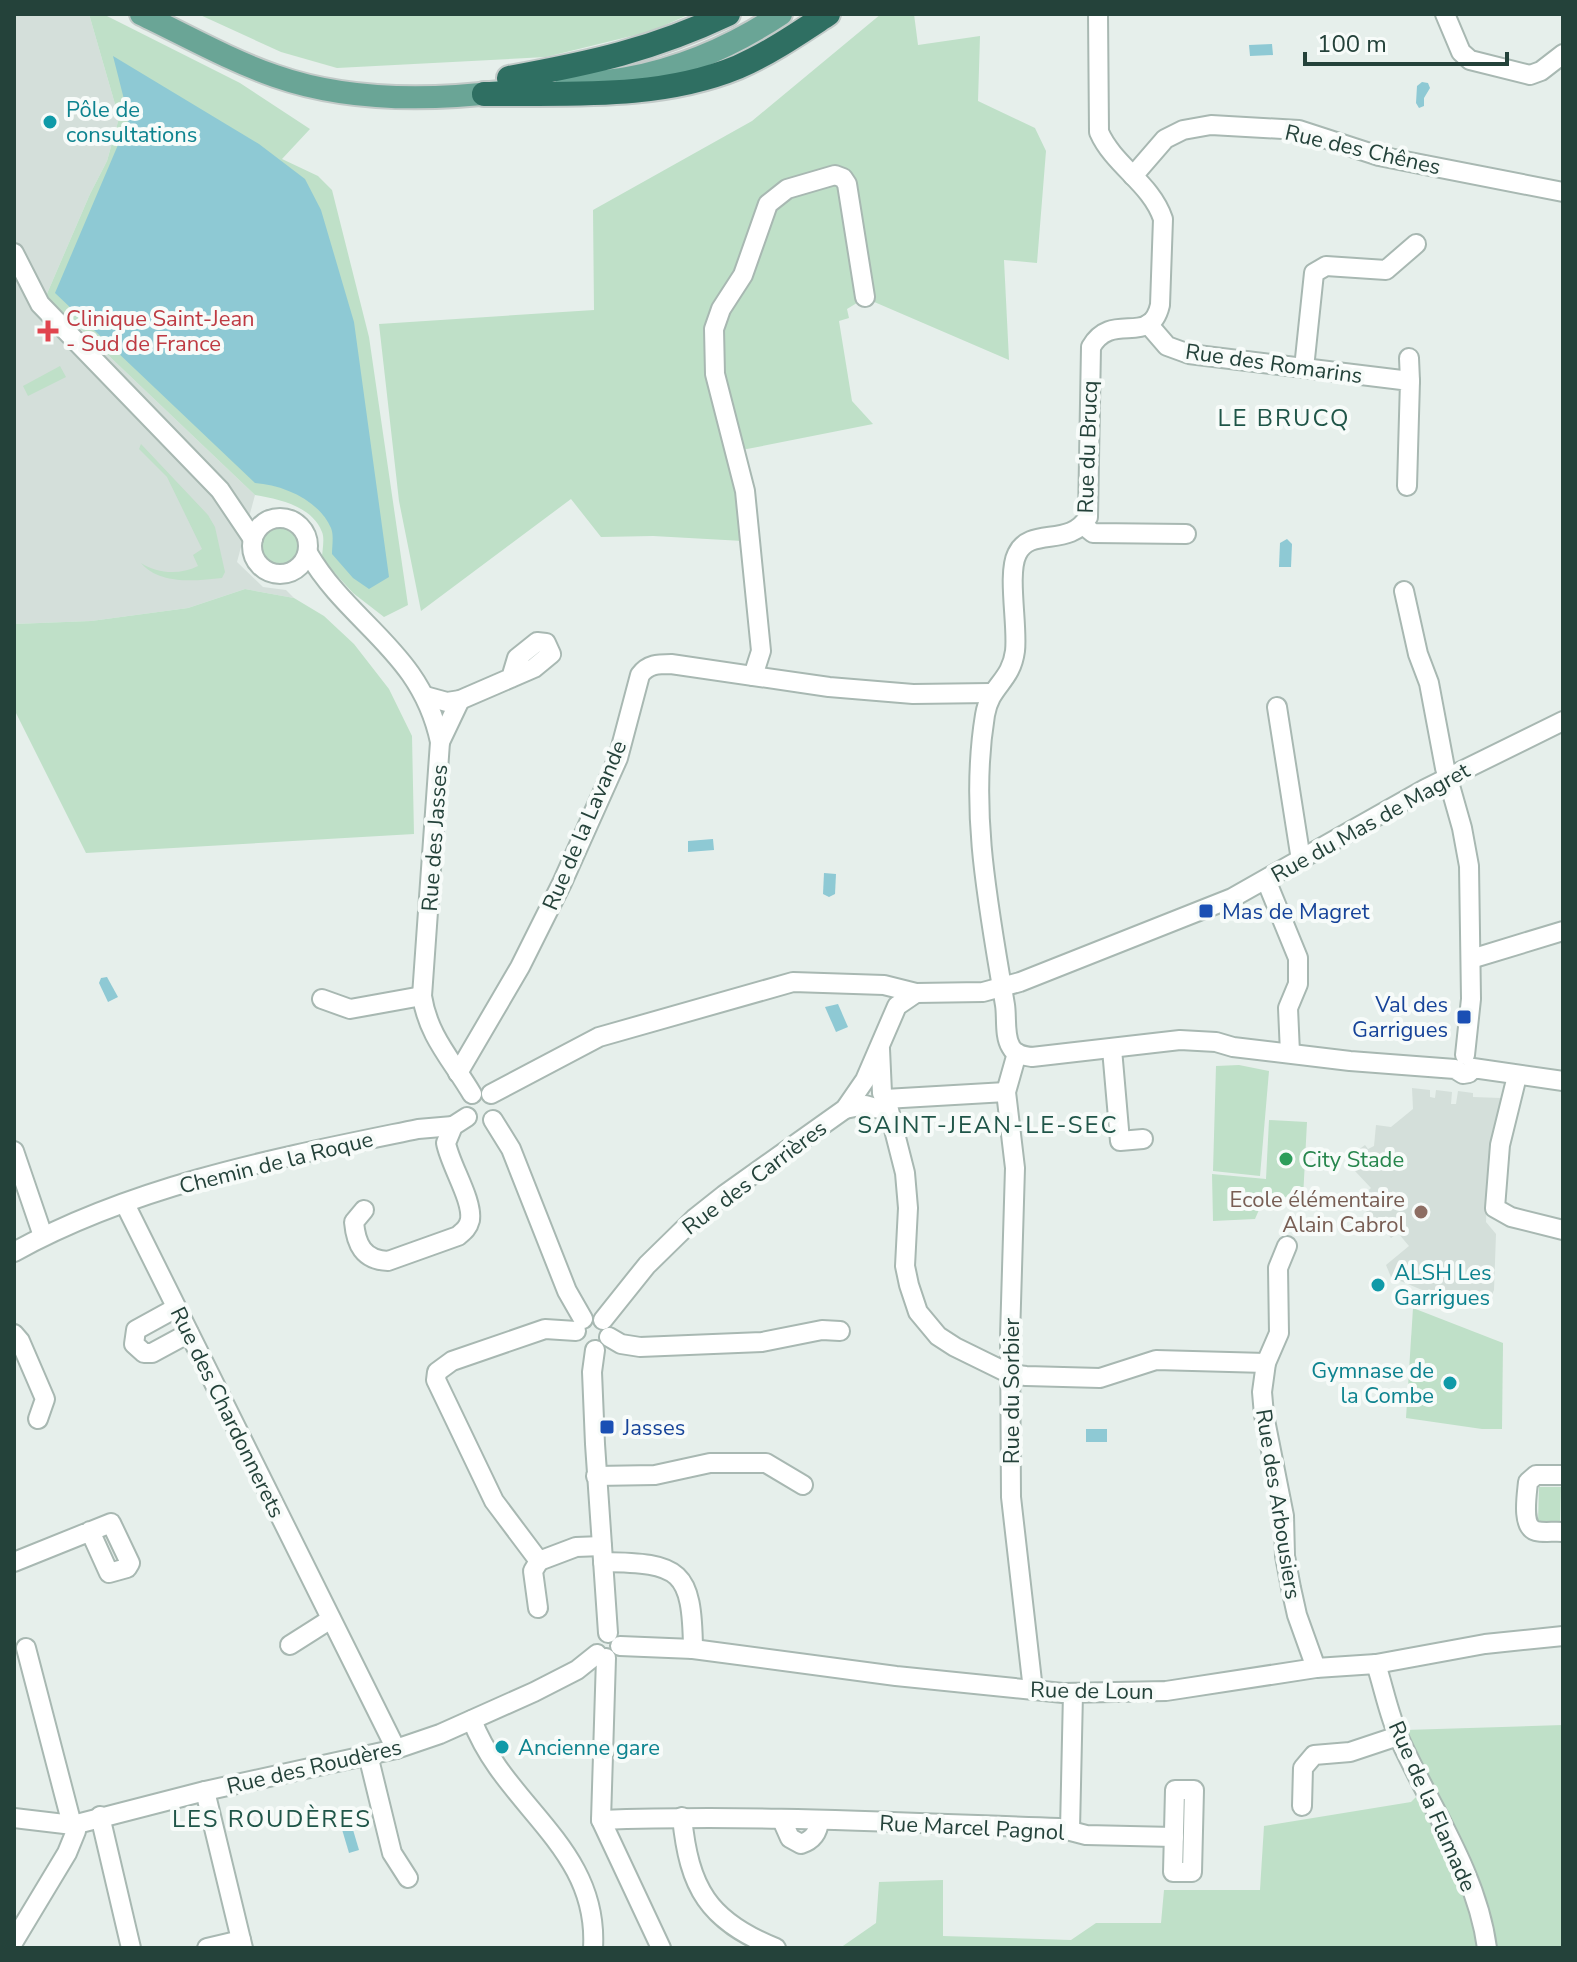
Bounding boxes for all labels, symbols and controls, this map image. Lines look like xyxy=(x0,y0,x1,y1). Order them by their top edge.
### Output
scale bar xyxy=(1305,16,1507,66)
text: 100 m xyxy=(1317,28,1387,60)
place label: Pôle de consultations xyxy=(66,95,197,150)
marker: Pôle de consultations xyxy=(41,113,59,131)
street label: Rue des Chênes xyxy=(1282,117,1444,182)
place label: Clinique Saint-Jean - Sud de France xyxy=(66,304,255,359)
marker: Clinique Saint-Jean - Sud de France xyxy=(37,320,59,342)
street label: Rue des Romarins xyxy=(1183,337,1364,391)
street label: Rue du Brucq xyxy=(1071,380,1105,514)
district label: LE BRUCQ xyxy=(1218,402,1351,434)
street label: Rue de la Lavande xyxy=(536,736,634,915)
street label: Rue du Mas de Magret xyxy=(1266,756,1475,890)
street label: Rue des Jasses xyxy=(415,763,455,913)
place label: Mas de Magret xyxy=(1222,897,1370,927)
marker: Mas de Magret xyxy=(1197,902,1215,920)
place label: Val des Garrigues xyxy=(1352,990,1448,1045)
marker: Val des Garrigues xyxy=(1455,1008,1473,1026)
district label: SAINT-JEAN-LE-SEC xyxy=(857,1109,1119,1141)
street label: Rue des Carrières xyxy=(676,1113,833,1242)
street label: Chemin de la Roque xyxy=(176,1124,376,1202)
place label: City Stade xyxy=(1302,1145,1404,1175)
marker: City Stade xyxy=(1277,1150,1295,1168)
place label: Ecole élémentaire Alain Cabrol xyxy=(1230,1185,1405,1240)
marker: Ecole élémentaire Alain Cabrol xyxy=(1412,1203,1430,1221)
place label: ALSH Les Garrigues xyxy=(1394,1258,1492,1313)
marker: ALSH Les Garrigues xyxy=(1369,1276,1387,1294)
street label: Rue des Chardonnerets xyxy=(163,1302,291,1523)
street label: Rue du Sorbier xyxy=(997,1318,1027,1464)
place label: Gymnase de la Combe xyxy=(1311,1356,1434,1411)
marker: Gymnase de la Combe xyxy=(1441,1374,1459,1392)
street label: Rue des Arbousiers xyxy=(1248,1407,1308,1601)
place label: Jasses xyxy=(622,1413,685,1443)
marker: Jasses xyxy=(598,1418,616,1436)
street label: Rue de Loun xyxy=(1030,1675,1154,1707)
street label: Rue de la Flamade xyxy=(1381,1716,1483,1896)
street label: Rue des Roudères xyxy=(224,1732,405,1802)
place label: Ancienne gare xyxy=(518,1733,660,1763)
marker: Ancienne gare xyxy=(493,1738,511,1756)
district label: LES ROUDÈRES xyxy=(172,1803,372,1835)
street label: Rue Marcel Pagnol xyxy=(878,1808,1066,1848)

